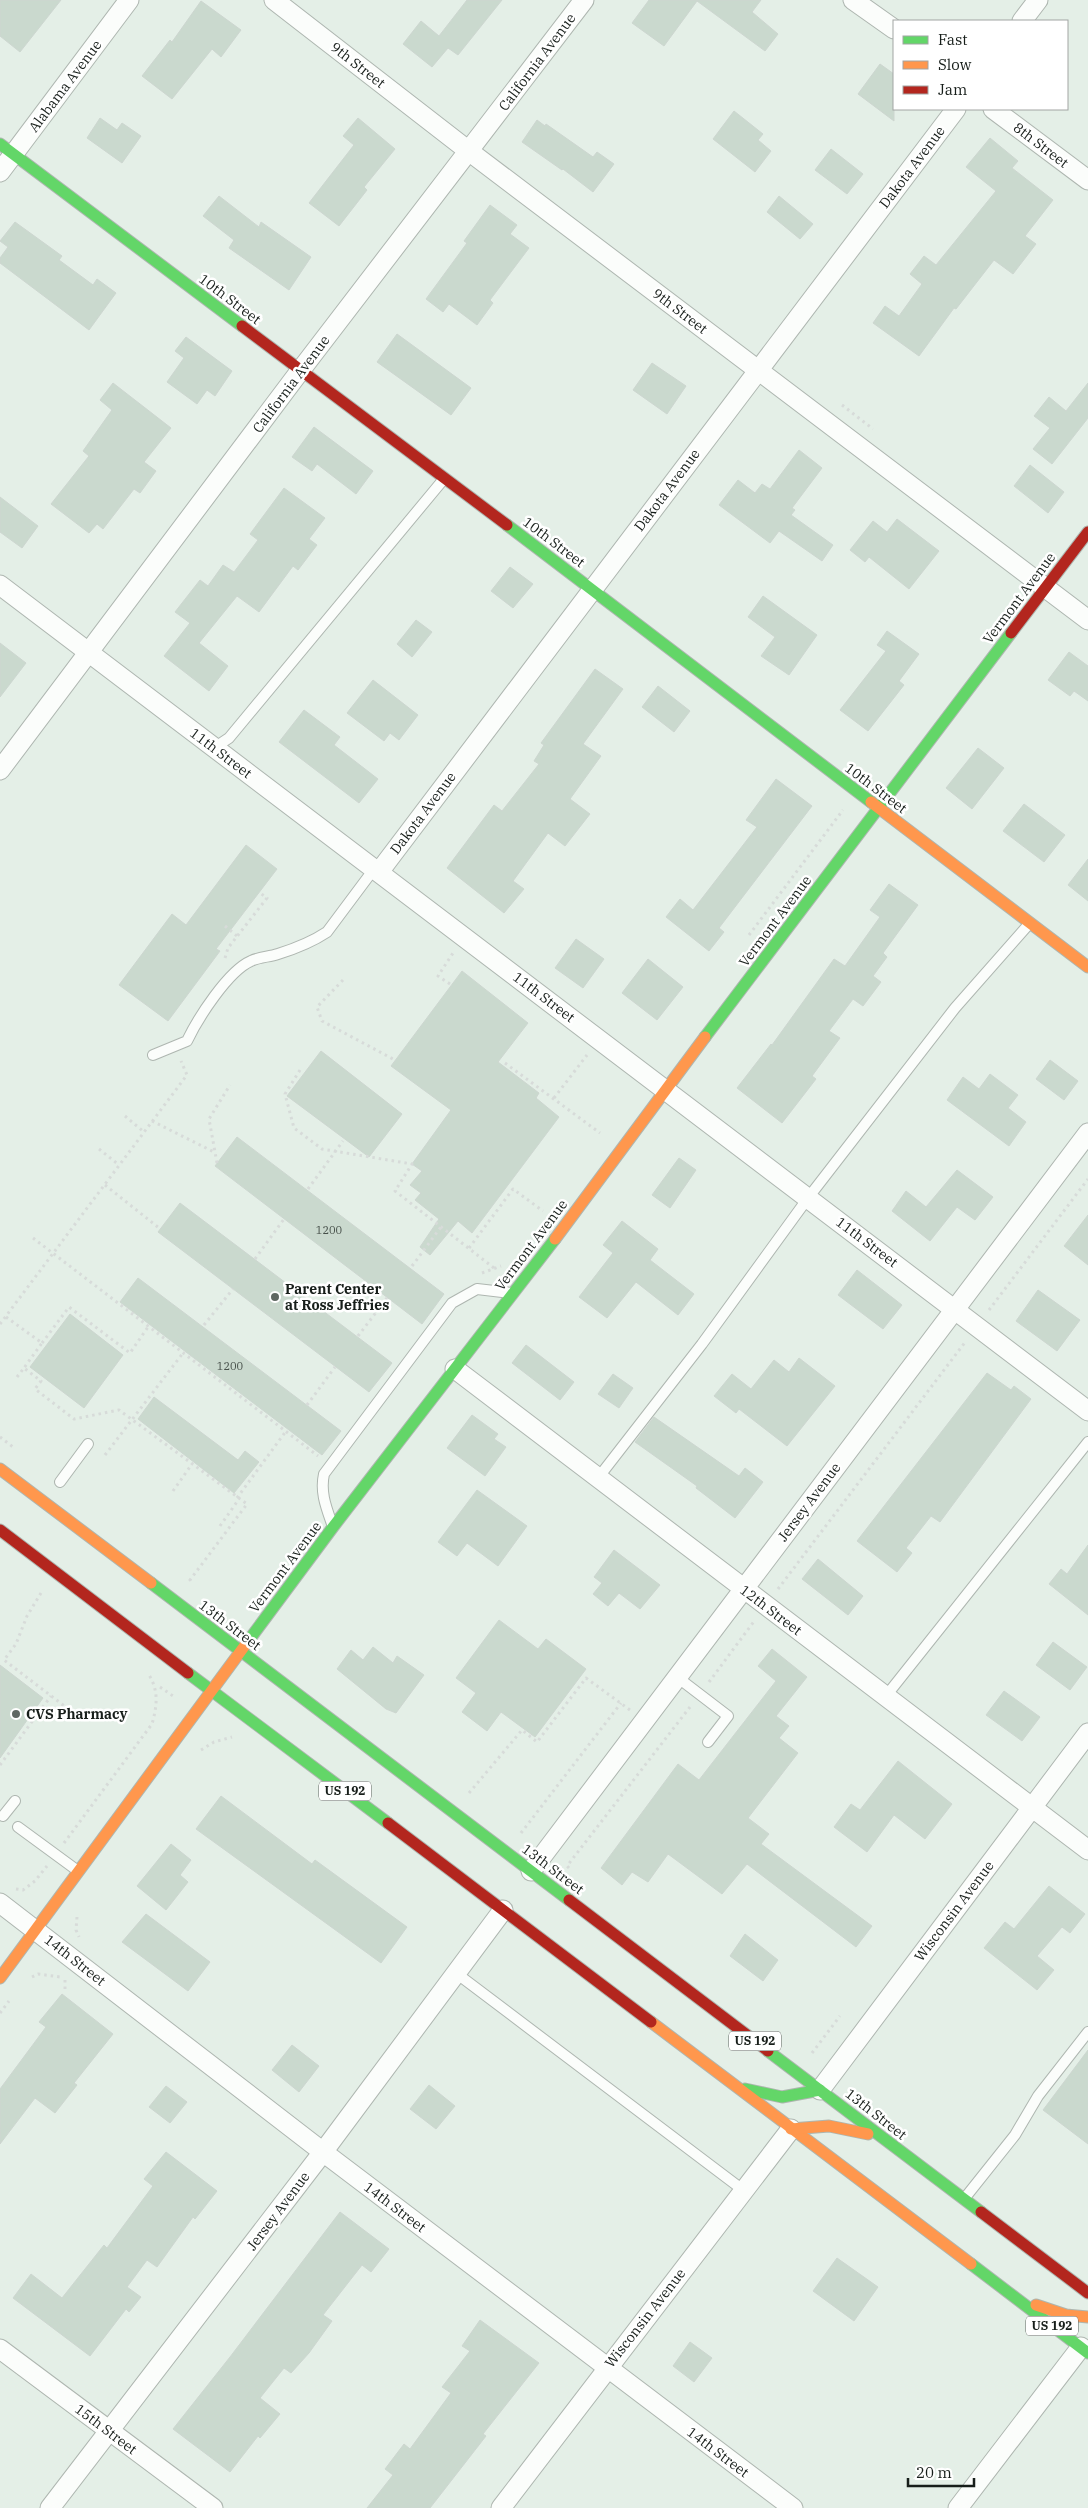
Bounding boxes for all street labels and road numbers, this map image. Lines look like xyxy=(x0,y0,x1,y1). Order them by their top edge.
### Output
street label: California Avenue xyxy=(494,10,580,114)
street label: Alabama Avenue xyxy=(24,36,106,136)
street label: 9th Street xyxy=(327,38,389,92)
street label: 8th Street xyxy=(1010,118,1072,172)
street label: Dakota Avenue xyxy=(875,122,949,212)
street label: 10th Street xyxy=(195,270,265,328)
street label: 9th Street xyxy=(649,284,711,338)
street label: California Avenue xyxy=(248,332,334,436)
street label: Dakota Avenue xyxy=(630,445,704,535)
street label: 10th Street xyxy=(519,513,589,571)
street label: Vermont Avenue xyxy=(979,549,1059,647)
street label: 11th Street xyxy=(186,724,256,782)
street label: 10th Street xyxy=(841,759,911,817)
street label: Dakota Avenue xyxy=(386,768,460,858)
street label: Vermont Avenue xyxy=(735,872,815,970)
street label: 11th Street xyxy=(509,968,579,1026)
street label: Vermont Avenue xyxy=(491,1196,571,1294)
street label: 11th Street xyxy=(832,1213,902,1271)
street label: Jersey Avenue xyxy=(773,1459,845,1545)
street label: Vermont Avenue xyxy=(245,1518,325,1616)
street label: 12th Street xyxy=(736,1581,806,1639)
street label: 13th Street xyxy=(195,1596,265,1654)
road number: US 192 xyxy=(319,1782,371,1800)
street label: 13th Street xyxy=(518,1840,588,1898)
street label: Wisconsin Avenue xyxy=(910,1857,998,1965)
street label: 14th Street xyxy=(41,1930,109,1990)
road number: US 192 xyxy=(729,2032,781,2050)
street label: 13th Street xyxy=(842,2084,910,2144)
street label: Jersey Avenue xyxy=(242,2168,314,2254)
street label: 14th Street xyxy=(360,2178,430,2236)
street label: Wisconsin Avenue xyxy=(601,2265,689,2371)
road number: US 192 xyxy=(1026,2316,1078,2336)
street label: 15th Street xyxy=(71,2400,141,2458)
street label: 14th Street xyxy=(683,2423,753,2481)

